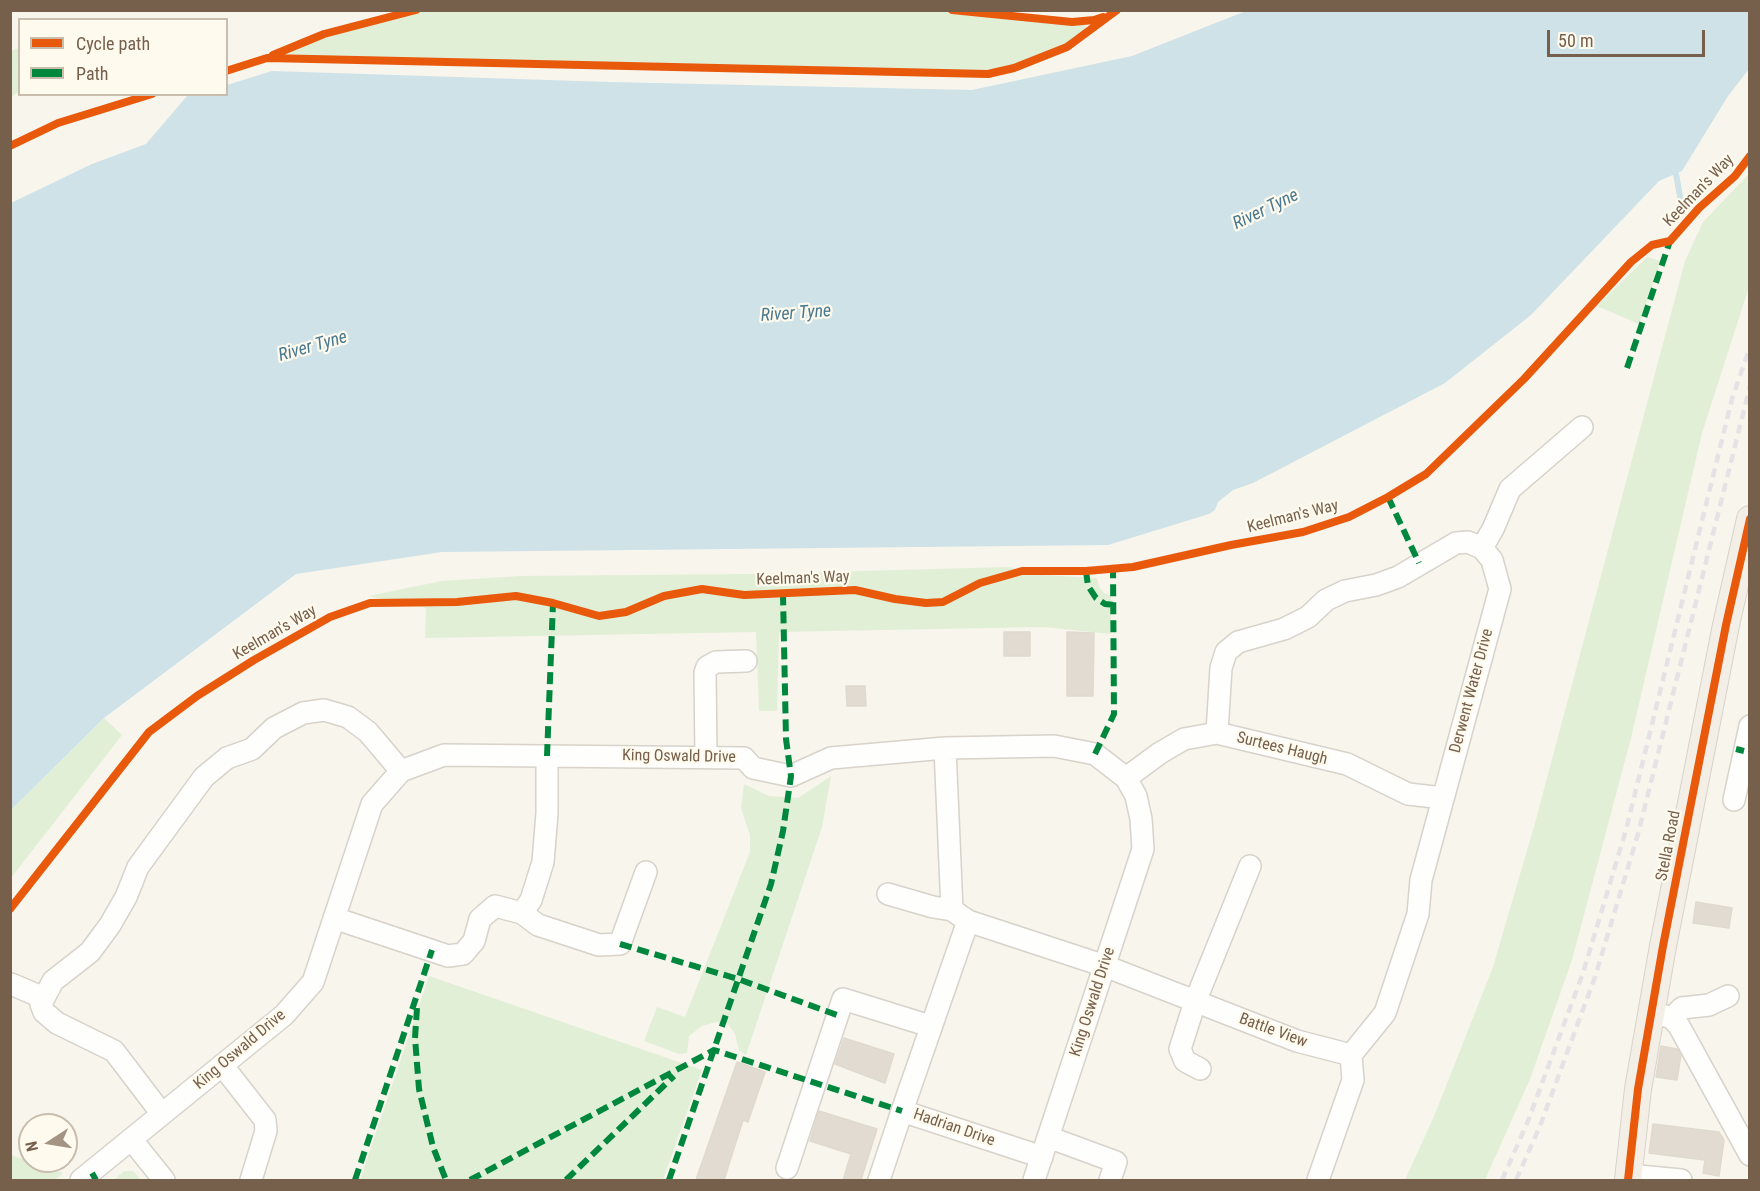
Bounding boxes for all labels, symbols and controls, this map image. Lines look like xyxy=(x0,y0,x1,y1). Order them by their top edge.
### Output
legend xyxy=(18,18,228,96)
scale bar xyxy=(1550,18,1708,56)
text: 50 m xyxy=(1558,30,1593,51)
text: Cycle path xyxy=(76,33,150,54)
text: Path xyxy=(76,63,109,84)
street label: Keelman's Way xyxy=(1660,151,1738,231)
water label: River Tyne xyxy=(1230,185,1302,235)
water label: River Tyne xyxy=(760,301,832,327)
water label: River Tyne xyxy=(276,327,350,367)
street label: Keelman's Way xyxy=(1245,496,1341,538)
street label: Keelman's Way xyxy=(756,568,850,590)
street label: Keelman's Way xyxy=(230,601,320,665)
street label: Derwent Water Drive xyxy=(1446,627,1498,755)
street label: Surtees Haugh xyxy=(1235,728,1329,770)
street label: King Oswald Drive xyxy=(622,746,736,768)
street label: Stella Road xyxy=(1653,809,1685,883)
street label: King Oswald Drive xyxy=(1066,945,1120,1059)
street label: King Oswald Drive xyxy=(190,1006,290,1094)
street label: Battle View xyxy=(1236,1010,1310,1052)
street label: Hadrian Drive xyxy=(911,1105,997,1151)
north arrow xyxy=(18,1113,78,1173)
text: N xyxy=(22,1140,42,1153)

